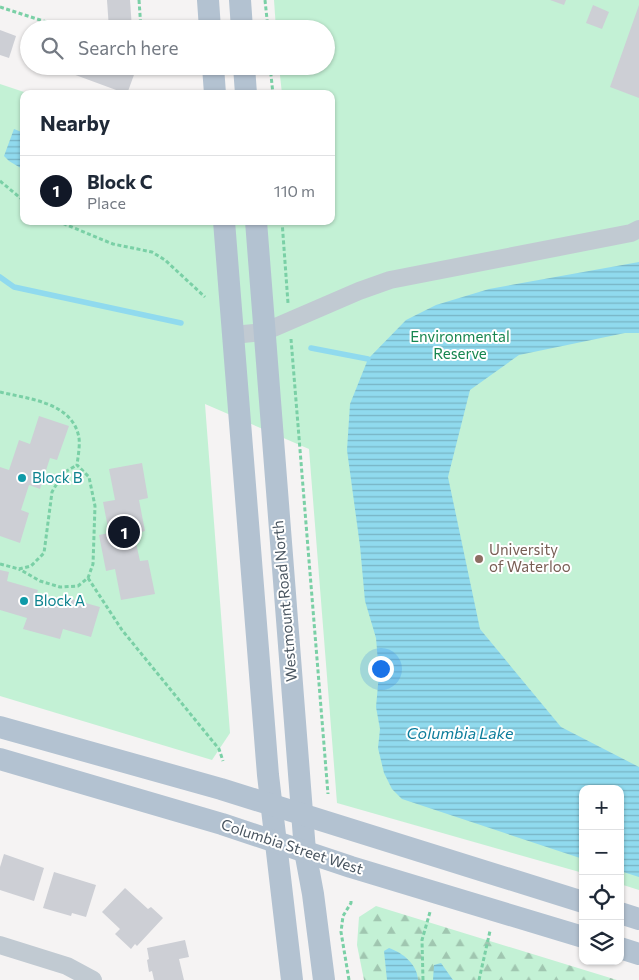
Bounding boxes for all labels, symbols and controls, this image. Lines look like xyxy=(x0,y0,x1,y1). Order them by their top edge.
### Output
search box xyxy=(20,20,335,75)
icon: search xyxy=(38,34,66,62)
text: Search here xyxy=(78,36,178,59)
text: Nearby xyxy=(40,110,110,135)
text: Block C xyxy=(87,170,153,193)
text: 1 xyxy=(52,181,60,200)
text: 110 m xyxy=(274,181,315,200)
text: Place xyxy=(87,193,126,212)
park label: Environmental Reserve xyxy=(410,327,510,362)
place label: Block B xyxy=(32,468,83,486)
marker: Block B xyxy=(16,472,28,484)
pin: 1 xyxy=(108,513,140,551)
street label: Westmount Road North xyxy=(268,520,300,683)
place label: University of Waterloo xyxy=(489,540,571,575)
marker: University of Waterloo xyxy=(473,553,485,565)
place label: Block A xyxy=(34,591,85,609)
marker: Block A xyxy=(18,595,30,607)
your location xyxy=(368,656,394,682)
water label: Columbia Lake xyxy=(407,723,514,742)
map controls xyxy=(579,785,624,965)
button: + xyxy=(579,785,624,830)
street label: Columbia Street West xyxy=(219,815,366,878)
button: − xyxy=(579,830,624,875)
button: locate xyxy=(579,875,624,920)
button: layers xyxy=(579,920,624,965)

